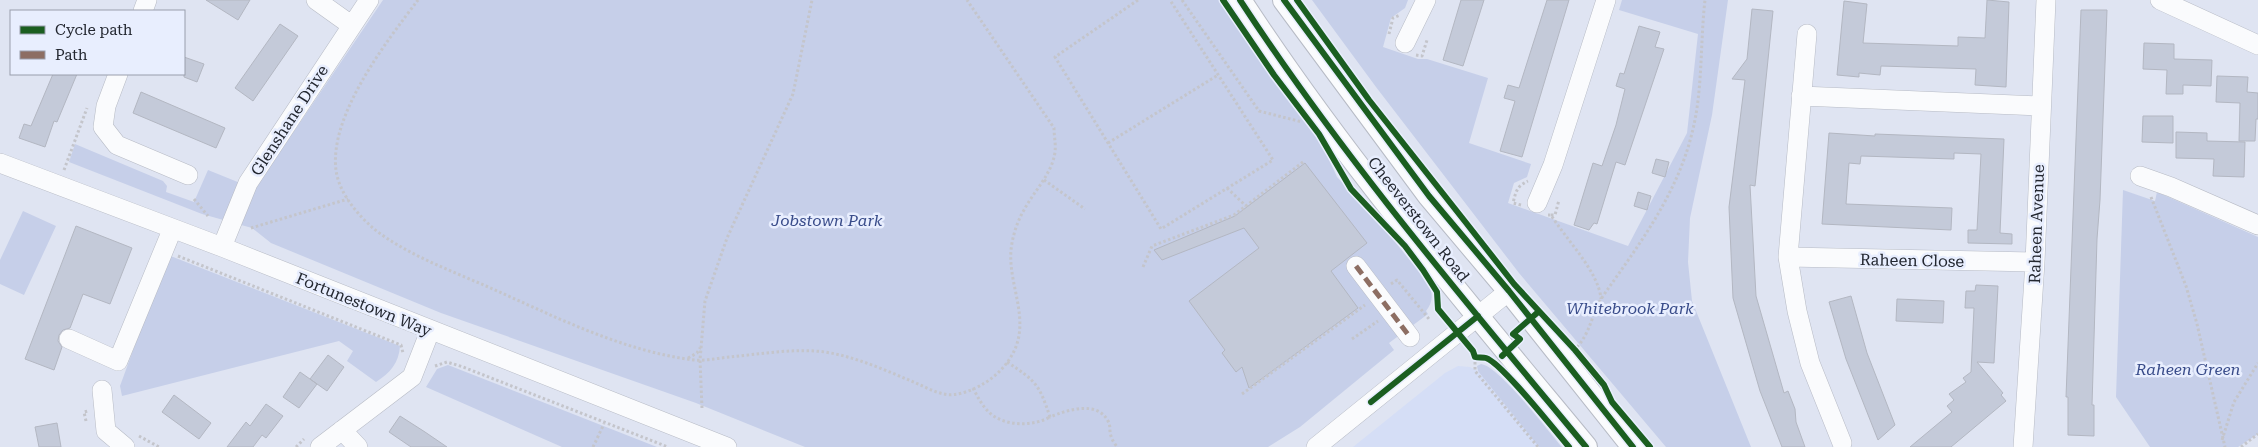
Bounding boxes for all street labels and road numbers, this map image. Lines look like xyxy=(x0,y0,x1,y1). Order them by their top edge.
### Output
street label: Glenshane Drive xyxy=(247,61,332,179)
street label: Cheeverstown Road xyxy=(1364,153,1473,286)
street label: Raheen Avenue xyxy=(2025,164,2048,284)
street label: Raheen Close xyxy=(1860,250,1965,271)
street label: Fortunestown Way xyxy=(293,269,435,341)

